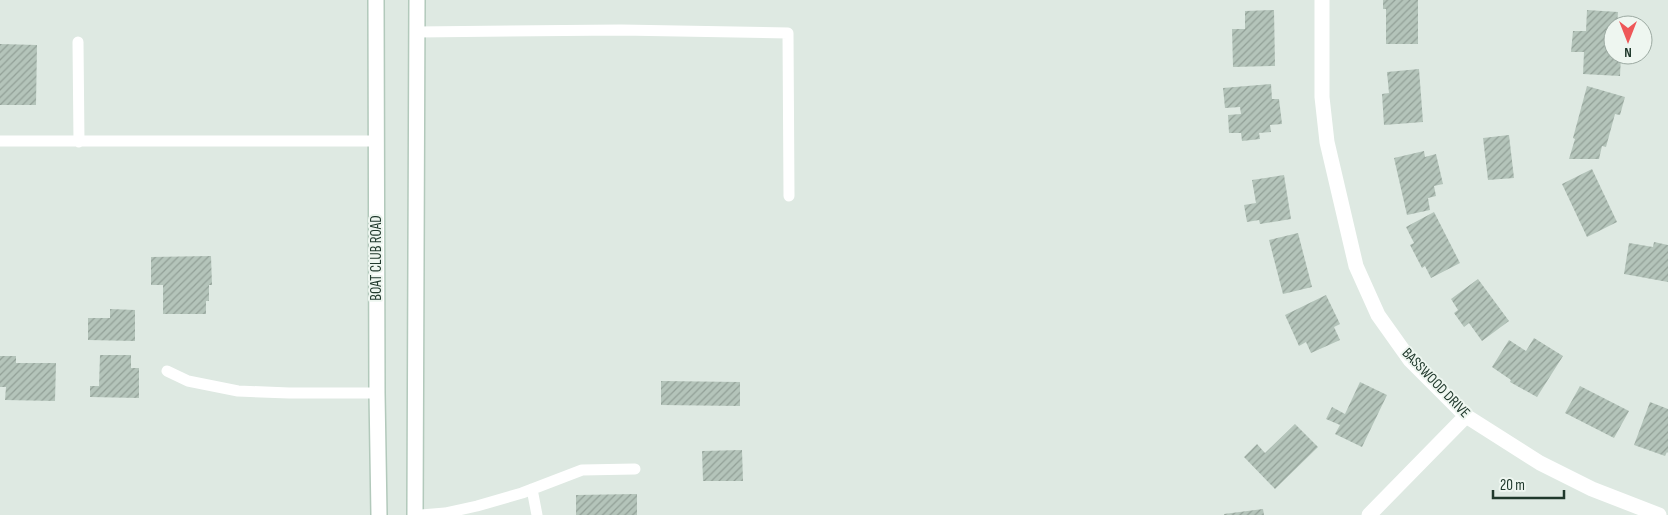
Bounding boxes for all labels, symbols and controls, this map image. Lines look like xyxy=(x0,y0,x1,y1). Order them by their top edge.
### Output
north arrow xyxy=(1603,15,1653,65)
text: N xyxy=(1624,44,1632,61)
street label: BOAT CLUB ROAD xyxy=(367,215,386,301)
street label: BASSWOOD DRIVE xyxy=(1398,344,1474,422)
scale bar xyxy=(1493,468,1564,500)
text: 20 m xyxy=(1500,476,1525,495)

